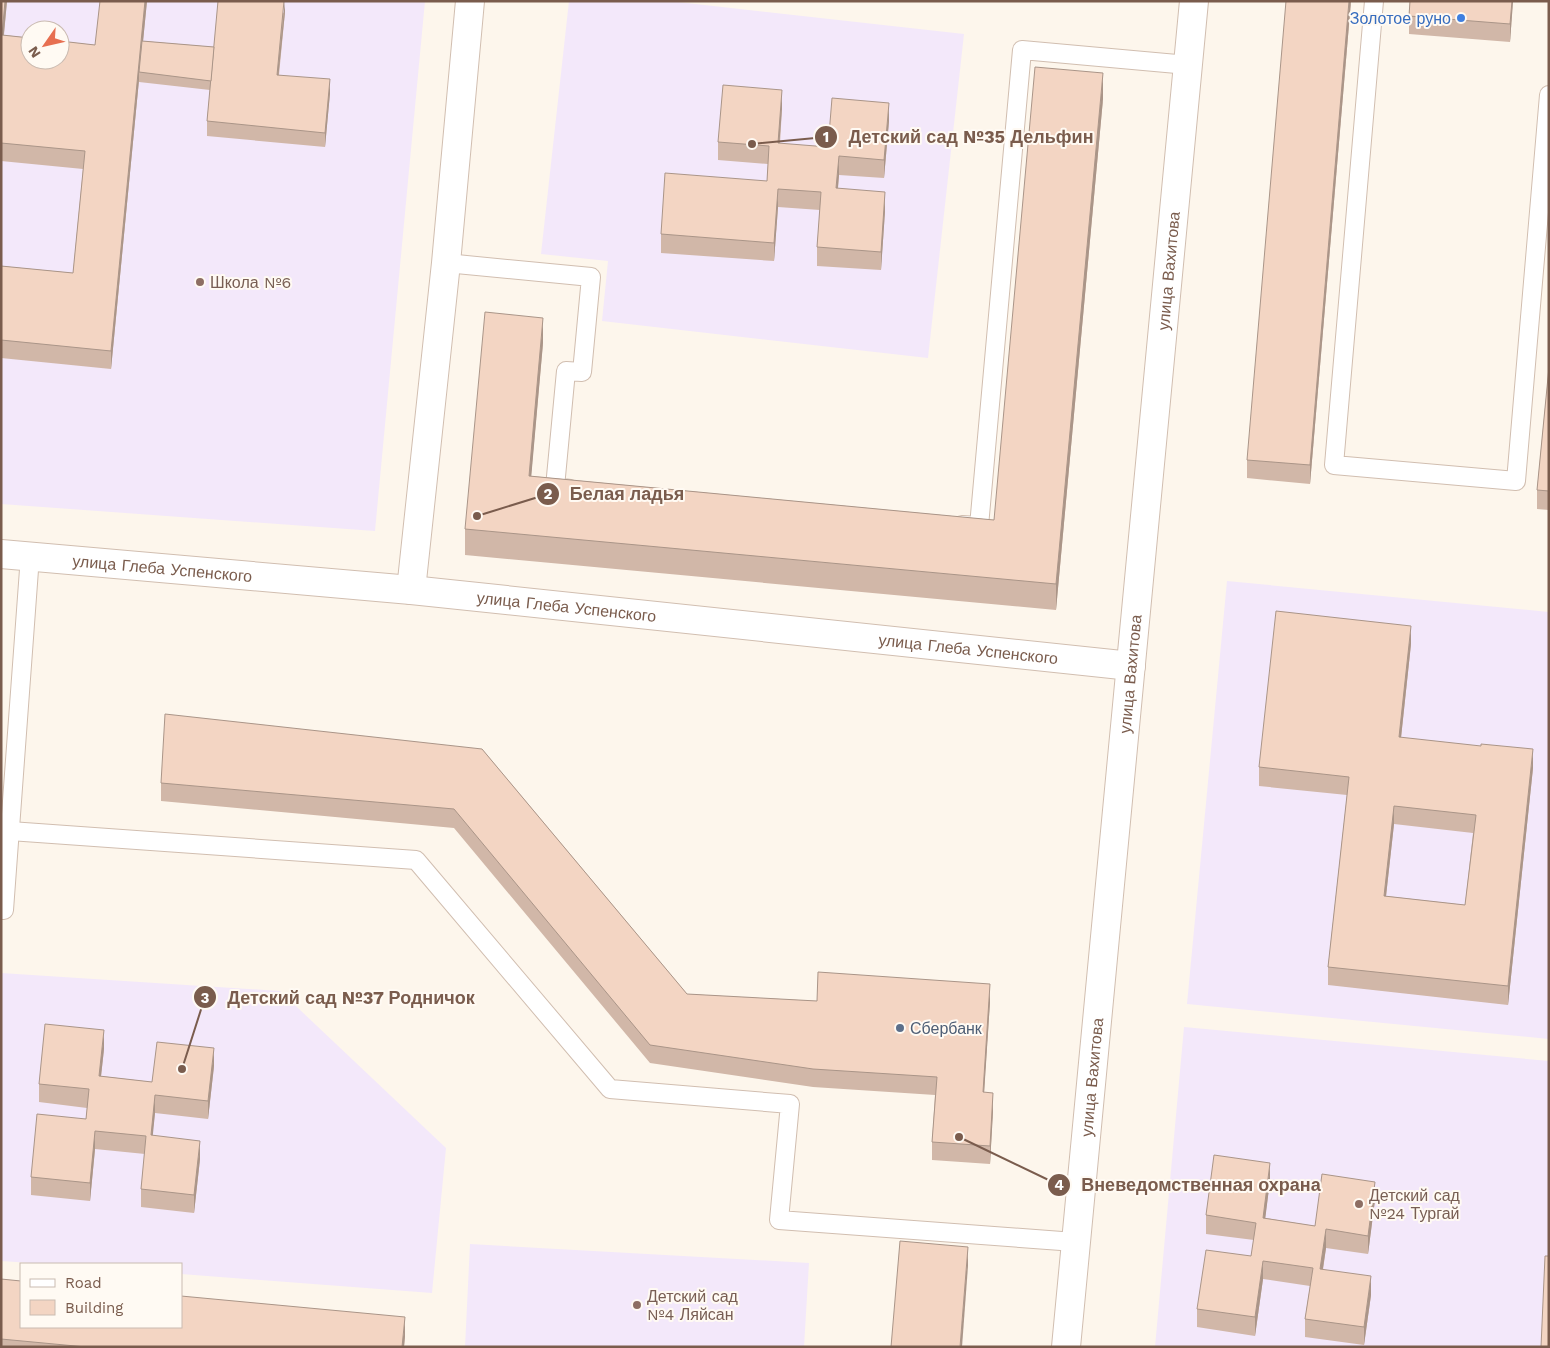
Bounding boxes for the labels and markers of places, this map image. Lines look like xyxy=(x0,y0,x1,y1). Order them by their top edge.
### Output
place label: Золотое руно xyxy=(1350,9,1451,28)
marker: Золотое руно xyxy=(1455,12,1467,24)
callout: Детский сад №35 Дельфин xyxy=(813,120,1103,153)
place label: Школа №6 xyxy=(210,273,291,292)
marker: Школа №6 xyxy=(194,276,206,288)
callout: Белая ладья xyxy=(535,477,695,510)
callout: Детский сад №37 Родничок xyxy=(192,981,485,1014)
place label: Сбербанк xyxy=(910,1019,983,1038)
marker: Сбербанк xyxy=(894,1022,906,1034)
callout: Вневедомственная охрана xyxy=(1046,1168,1331,1201)
place label: Детский сад №24 Тургай xyxy=(1369,1186,1461,1223)
marker: Детский сад №24 Тургай xyxy=(1353,1198,1365,1210)
place label: Детский сад №4 Ляйсан xyxy=(647,1287,739,1324)
marker: Детский сад №4 Ляйсан xyxy=(631,1299,643,1311)

